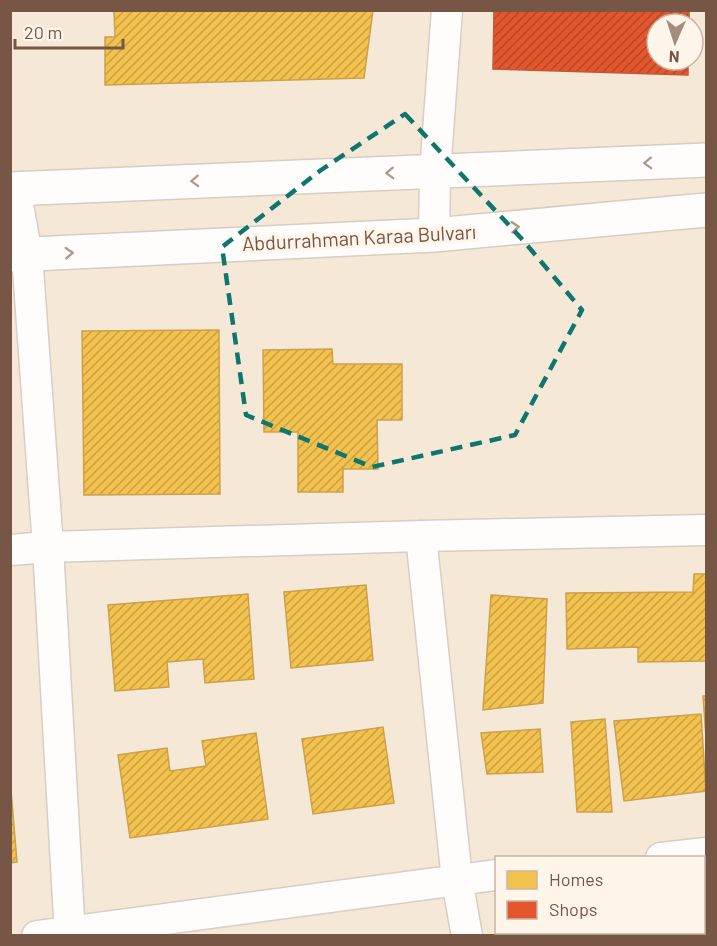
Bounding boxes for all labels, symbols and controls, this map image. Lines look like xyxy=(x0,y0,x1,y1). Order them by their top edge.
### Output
scale bar xyxy=(15,12,123,50)
north arrow xyxy=(645,12,705,72)
text: 20 m xyxy=(24,21,62,43)
text: N xyxy=(668,48,680,67)
one-way arrow xyxy=(644,156,653,169)
one-way arrow xyxy=(386,167,395,180)
one-way arrow xyxy=(191,175,200,188)
street label: Abdurrahman Karaa Bulvarı xyxy=(241,219,477,255)
one-way arrow xyxy=(511,221,520,234)
one-way arrow xyxy=(64,246,73,259)
legend xyxy=(495,856,705,934)
text: Homes xyxy=(549,868,603,890)
text: Shops xyxy=(549,898,598,920)

